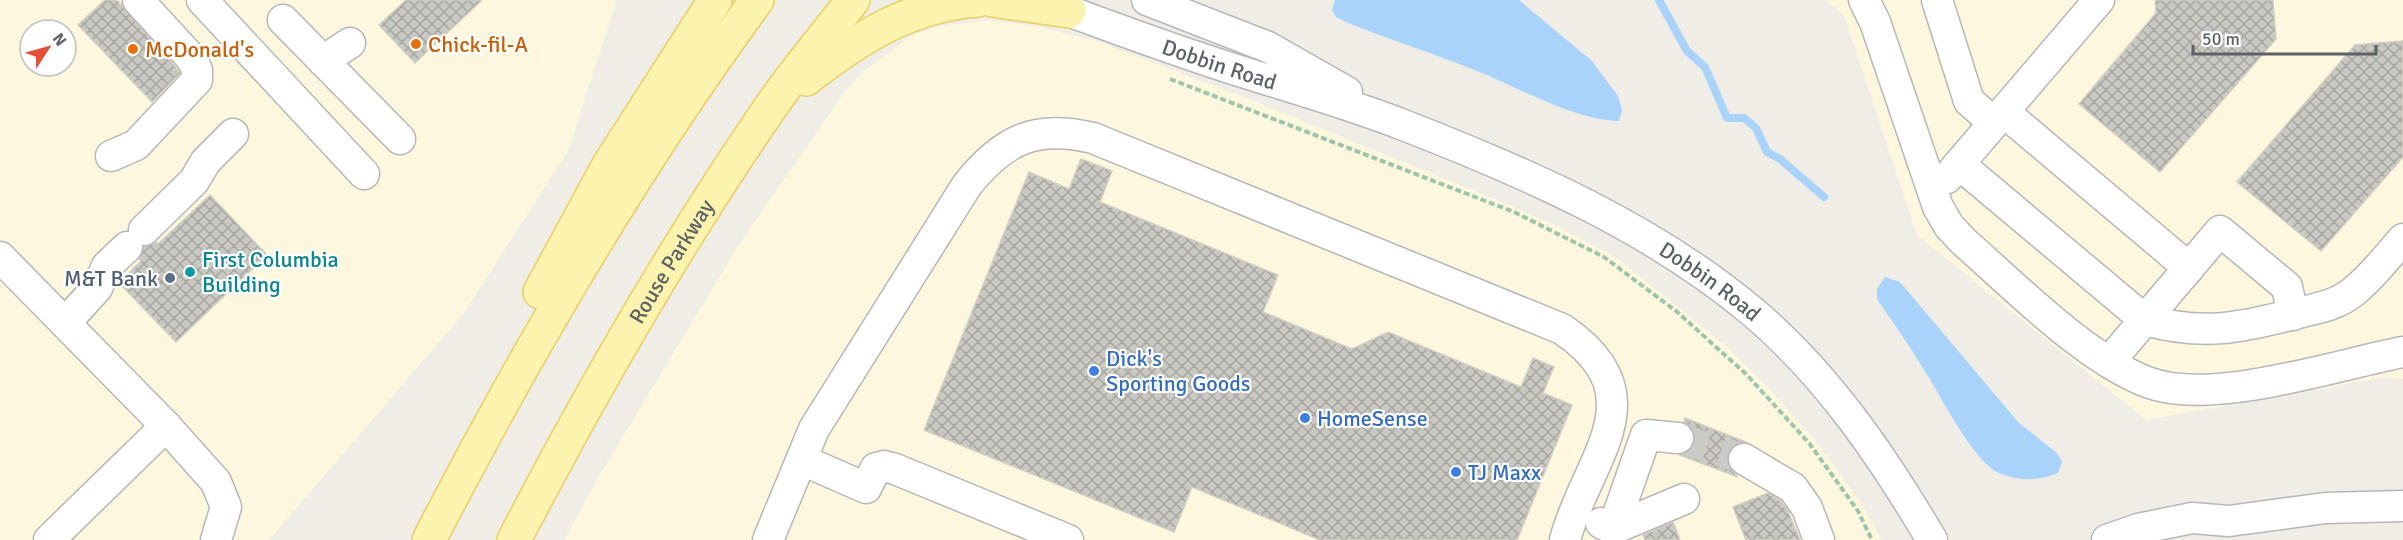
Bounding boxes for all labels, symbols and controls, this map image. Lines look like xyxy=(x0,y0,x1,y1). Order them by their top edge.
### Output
north arrow xyxy=(18,18,78,78)
scale bar xyxy=(2193,18,2376,56)
text: 50 m xyxy=(2202,28,2240,50)
text: N xyxy=(48,29,71,50)
place label: Chick-fil-A xyxy=(428,31,529,58)
street label: Dobbin Road xyxy=(1159,33,1280,95)
place label: McDonald's xyxy=(145,36,254,63)
marker: Chick-fil-A xyxy=(409,37,423,51)
marker: McDonald's xyxy=(126,42,140,56)
street label: Rouse Parkway xyxy=(623,193,720,328)
street label: Dobbin Road xyxy=(1654,235,1767,327)
place label: First Columbia Building xyxy=(202,246,339,298)
place label: M&T Bank xyxy=(64,265,158,292)
marker: First Columbia Building xyxy=(183,265,197,279)
marker: M&T Bank xyxy=(163,271,177,285)
place label: Dick's Sporting Goods xyxy=(1106,345,1250,397)
marker: Dick's Sporting Goods xyxy=(1087,364,1101,378)
place label: HomeSense xyxy=(1317,405,1428,432)
marker: HomeSense xyxy=(1298,411,1312,425)
place label: TJ Maxx xyxy=(1468,459,1541,486)
marker: TJ Maxx xyxy=(1449,465,1463,479)

